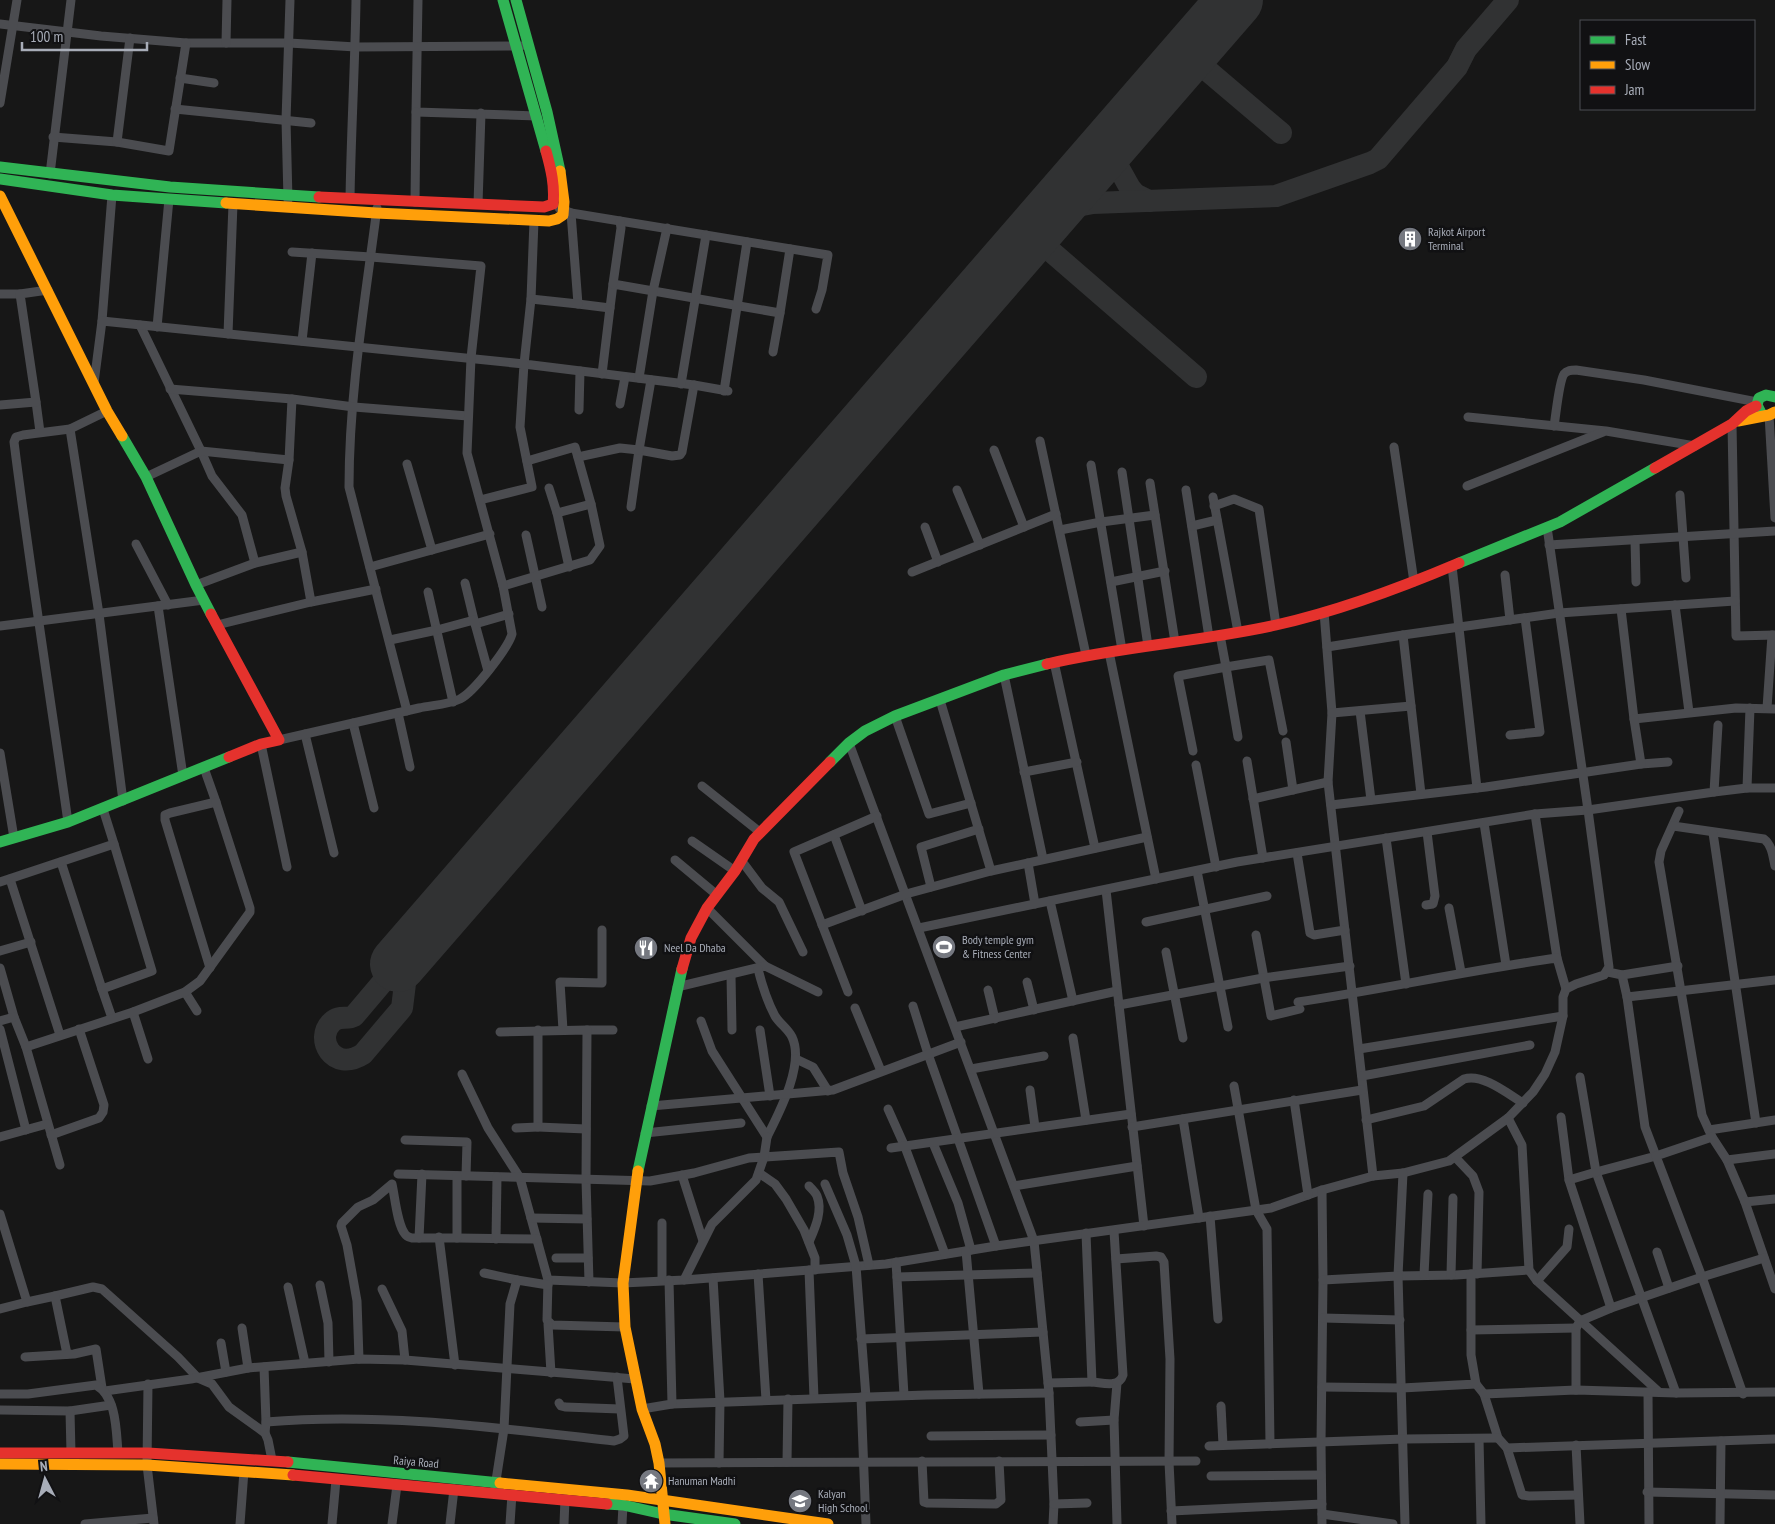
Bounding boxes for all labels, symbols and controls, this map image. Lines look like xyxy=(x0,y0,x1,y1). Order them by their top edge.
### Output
scale bar xyxy=(22,20,148,52)
legend xyxy=(1580,20,1755,110)
text: 100 m xyxy=(30,27,63,46)
text: Fast xyxy=(1625,30,1646,49)
text: Slow xyxy=(1625,55,1650,74)
text: Jam xyxy=(1624,80,1644,99)
place label: Rajkot Airport Terminal xyxy=(1428,224,1486,253)
building icon: Rajkot Airport Terminal xyxy=(1397,226,1423,252)
place label: Body temple gym & Fitness Center xyxy=(962,932,1034,961)
sports icon: Body temple gym & Fitness Center xyxy=(931,934,957,960)
restaurant icon: Neel Da Dhaba xyxy=(633,935,659,961)
place label: Neel Da Dhaba xyxy=(664,940,726,955)
street label: Raiya Road xyxy=(393,1452,439,1471)
north arrow xyxy=(20,1454,70,1504)
text: N xyxy=(39,1457,48,1475)
temple icon: Hanuman Madhi xyxy=(638,1468,664,1494)
place label: Hanuman Madhi xyxy=(668,1473,736,1488)
place label: Kalyan High School xyxy=(818,1486,868,1515)
school or university icon: Kalyan High School xyxy=(787,1488,813,1514)

